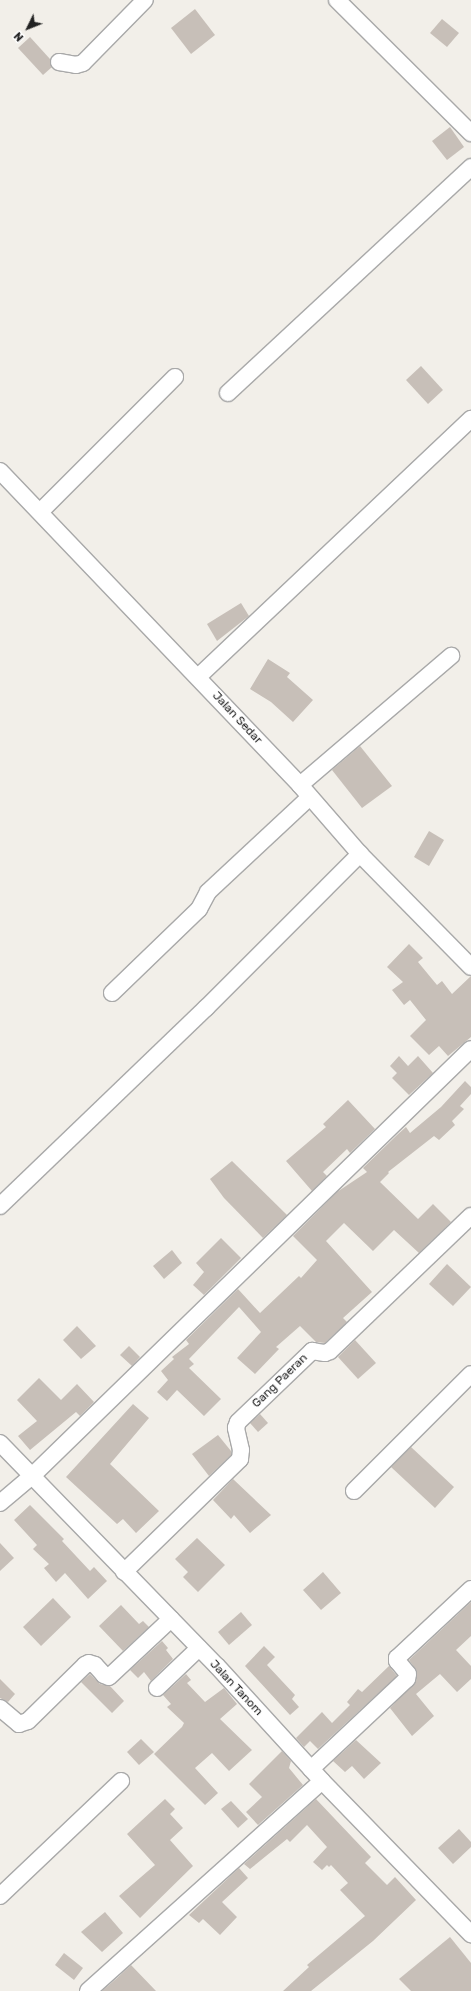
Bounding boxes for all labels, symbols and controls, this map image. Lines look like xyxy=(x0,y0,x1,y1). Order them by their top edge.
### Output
north arrow xyxy=(8,8,48,48)
text: N xyxy=(11,29,26,44)
street label: Jalan Sedar xyxy=(209,689,265,747)
street label: Gang Paeran xyxy=(249,1351,311,1411)
street label: Jalan Tanom xyxy=(206,1657,266,1719)

